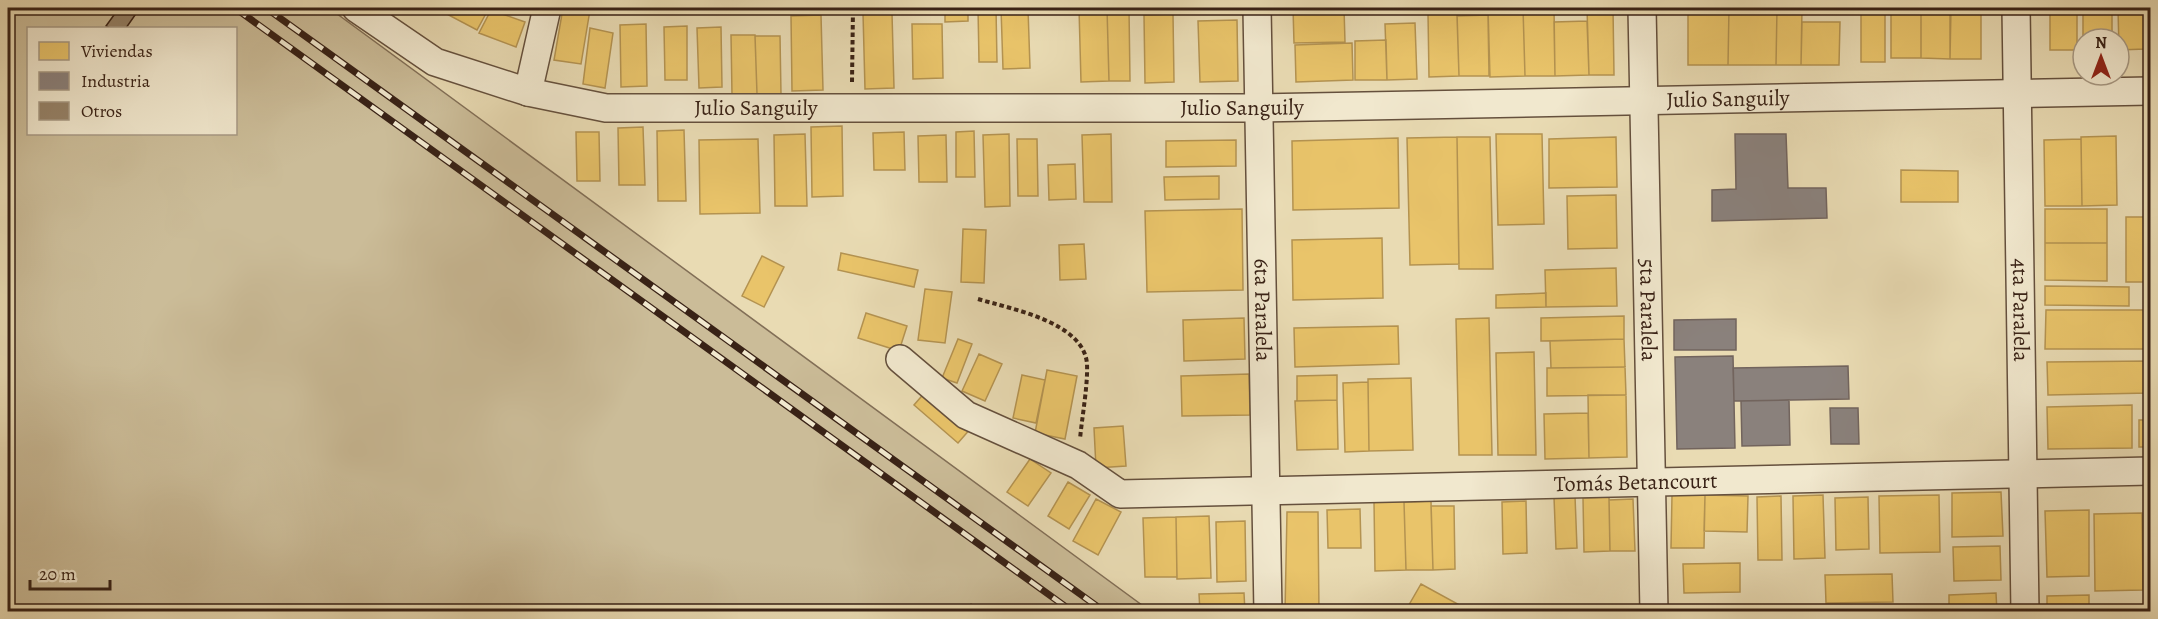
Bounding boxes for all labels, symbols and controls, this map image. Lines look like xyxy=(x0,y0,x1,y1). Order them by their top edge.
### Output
legend xyxy=(27,27,237,135)
north arrow xyxy=(2071,27,2131,87)
text: N xyxy=(2095,32,2107,54)
text: Viviendas xyxy=(80,39,153,63)
text: Industria xyxy=(81,69,151,93)
street label: Julio Sanguily xyxy=(1666,83,1790,115)
street label: Julio Sanguily xyxy=(1180,92,1304,123)
street label: Julio Sanguily xyxy=(694,93,818,123)
text: Otros xyxy=(81,99,122,123)
street label: 6ta Paralela xyxy=(1247,258,1278,363)
street label: 5ta Paralela xyxy=(1632,258,1664,362)
street label: 4ta Paralela xyxy=(2005,258,2036,363)
street label: Tomás Betancourt xyxy=(1554,466,1718,499)
scale bar xyxy=(30,553,110,591)
text: 20 m xyxy=(39,562,76,586)

